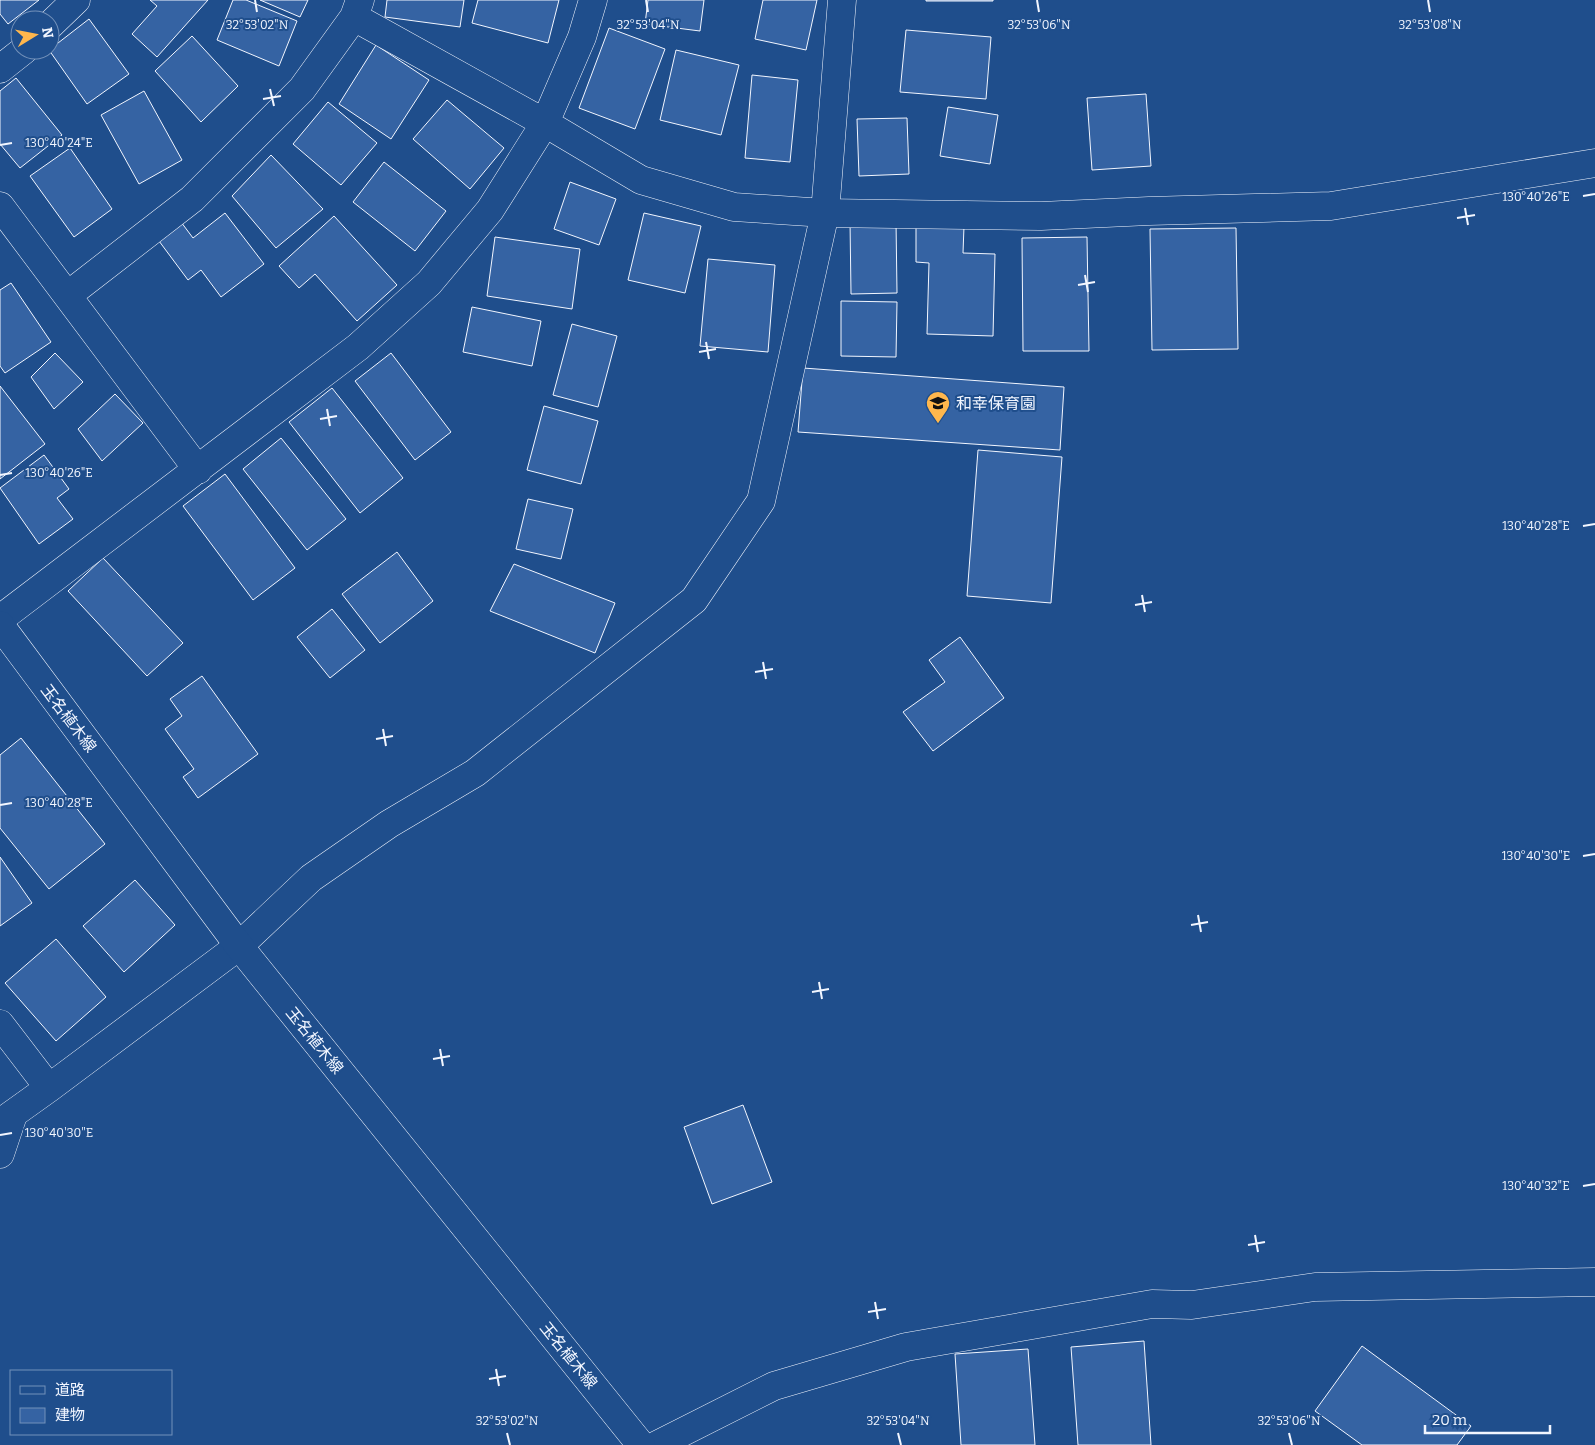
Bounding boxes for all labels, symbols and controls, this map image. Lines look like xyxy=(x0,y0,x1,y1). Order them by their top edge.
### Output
north arrow xyxy=(10,10,60,60)
text: 32°53'02"N xyxy=(226,18,289,32)
text: 32°53'04"N xyxy=(616,18,680,32)
text: 32°53'06"N xyxy=(1007,18,1071,32)
text: 32°53'08"N xyxy=(1399,18,1462,32)
text: N xyxy=(38,26,57,40)
text: 130°40'24"E xyxy=(25,136,93,150)
text: 130°40'26"E xyxy=(1502,190,1570,204)
school or university icon: 和幸保育園 xyxy=(925,390,951,424)
place label: 和幸保育園 xyxy=(956,394,1036,413)
text: 130°40'26"E xyxy=(25,466,93,480)
text: 130°40'28"E xyxy=(1502,519,1570,533)
street label: 玉名植木線 xyxy=(37,681,100,756)
text: 130°40'28"E xyxy=(25,796,93,810)
text: 130°40'30"E xyxy=(1502,849,1570,863)
street label: 玉名植木線 xyxy=(282,1003,347,1077)
text: 130°40'30"E xyxy=(25,1126,93,1140)
text: 130°40'32"E xyxy=(1502,1179,1570,1193)
street label: 玉名植木線 xyxy=(536,1318,601,1392)
legend xyxy=(10,1370,172,1435)
text: 道路 xyxy=(55,1381,85,1399)
scale bar xyxy=(1425,1402,1550,1434)
text: 建物 xyxy=(55,1406,85,1424)
text: 20 m xyxy=(1432,1411,1468,1429)
text: 32°53'02"N xyxy=(476,1414,539,1428)
text: 32°53'04"N xyxy=(866,1414,930,1428)
text: 32°53'06"N xyxy=(1257,1414,1321,1428)

